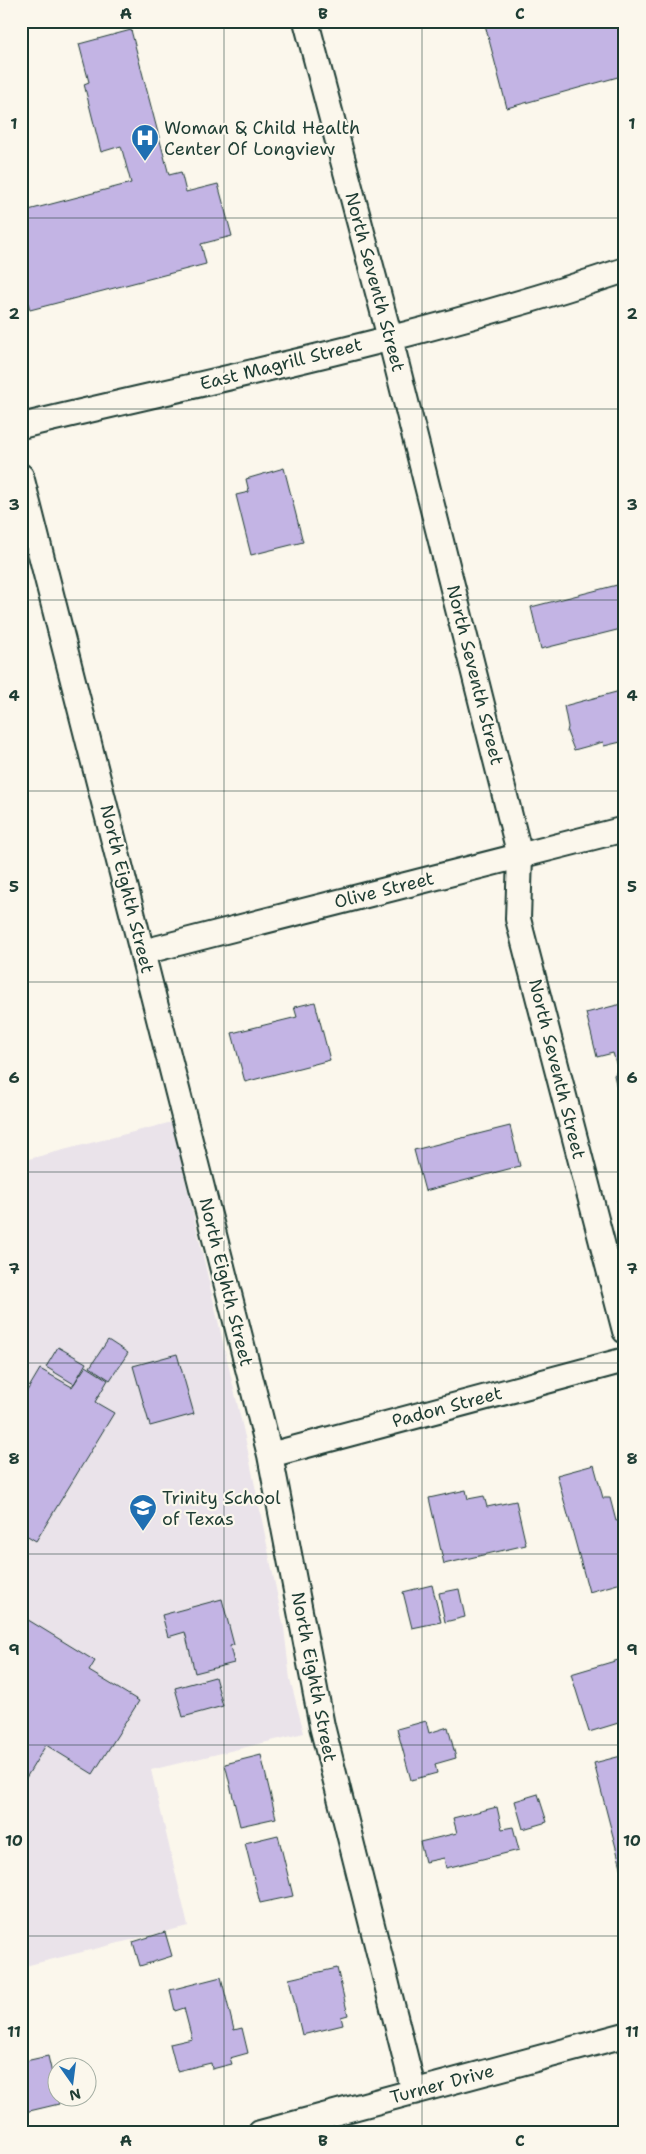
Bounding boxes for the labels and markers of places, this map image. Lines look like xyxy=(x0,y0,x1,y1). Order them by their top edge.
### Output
place label: Woman & Child Health Center Of Longview xyxy=(164,116,360,161)
hospital icon: Woman & Child Health Center Of Longview xyxy=(130,123,160,162)
place label: Trinity School of Texas xyxy=(162,1486,281,1531)
school or university icon: Trinity School of Texas xyxy=(128,1493,158,1532)

